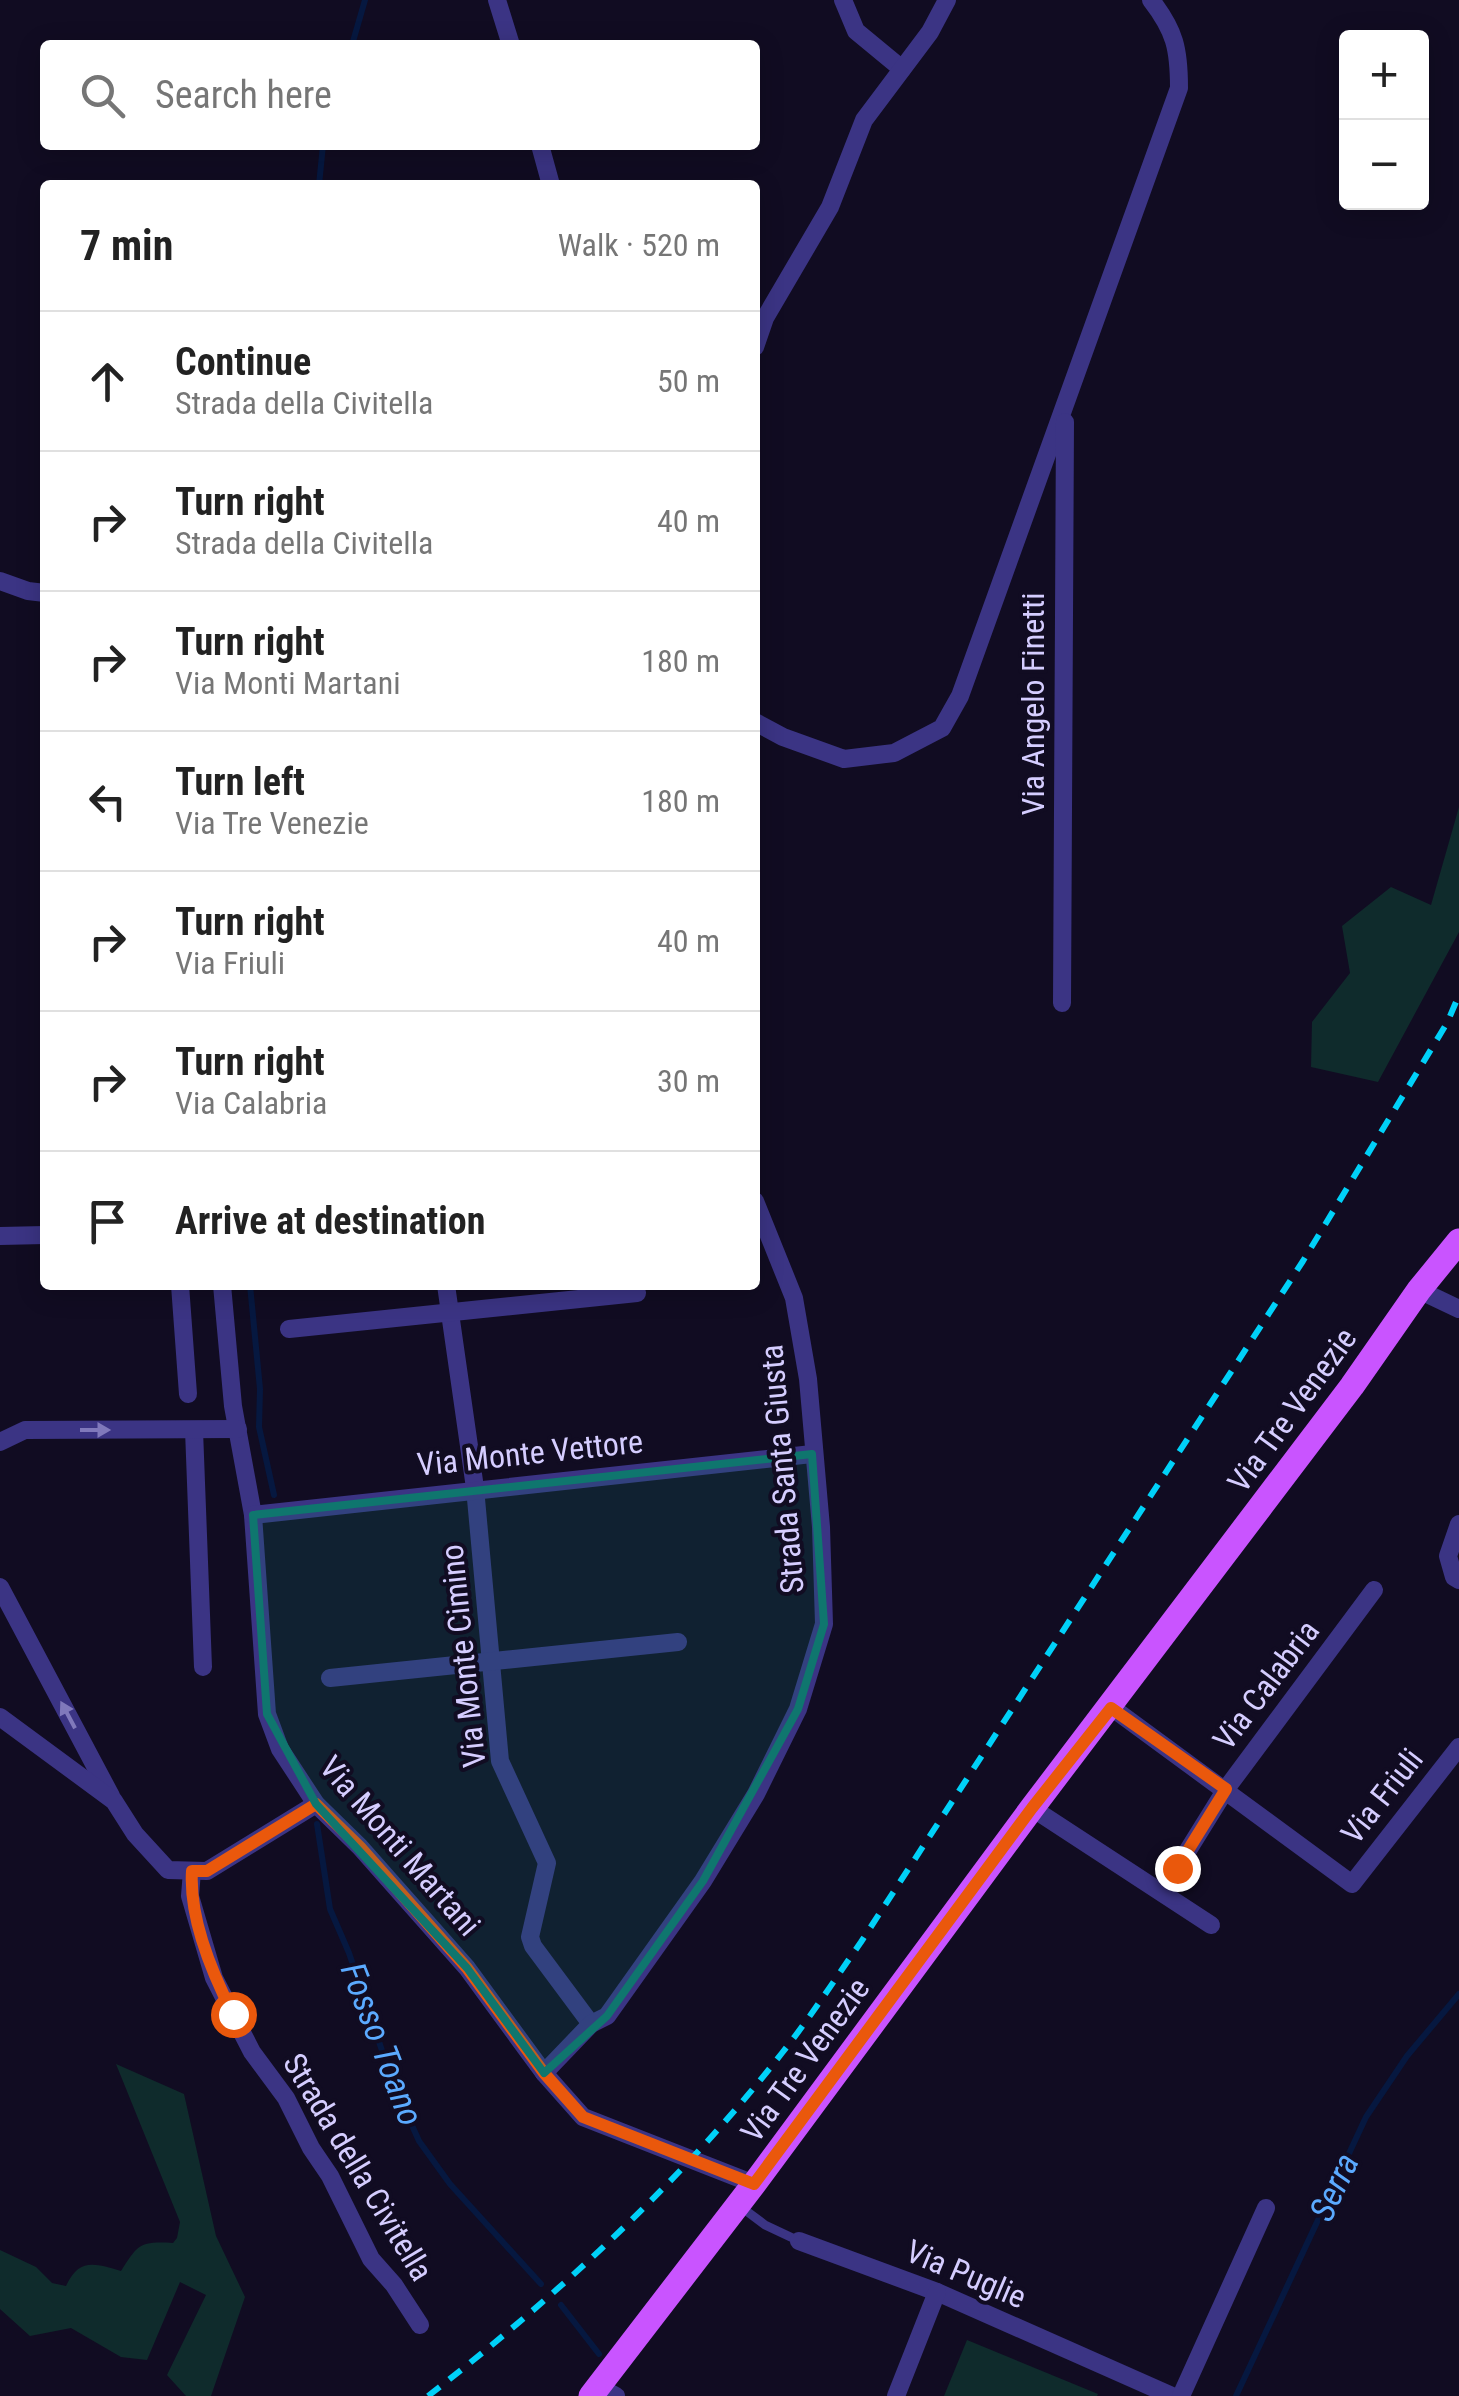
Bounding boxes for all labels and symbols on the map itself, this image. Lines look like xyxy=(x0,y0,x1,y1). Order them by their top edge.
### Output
street label: Via Angelo Finetti xyxy=(1014,593,1052,815)
street label: Via Tre Venezie xyxy=(1220,1320,1364,1500)
street label: Strada Santa Giusta xyxy=(752,1343,812,1595)
one-way arrow xyxy=(79,1422,111,1438)
street label: Via Monte Vettore xyxy=(415,1422,645,1484)
street label: Via Monte Cimino xyxy=(432,1543,494,1769)
street label: Via Calabria xyxy=(1205,1613,1327,1757)
one-way arrow xyxy=(60,1701,77,1729)
street label: Via Friuli xyxy=(1333,1741,1431,1851)
street label: Via Monti Martani xyxy=(312,1748,488,1944)
route end xyxy=(1155,1846,1201,1892)
water label: Fosso Toano xyxy=(332,1957,431,2131)
street label: Via Tre Venezie xyxy=(733,1970,877,2150)
route start xyxy=(211,1992,257,2038)
street label: Strada della Civitella xyxy=(275,2047,441,2287)
water label: Serra xyxy=(1301,2147,1368,2227)
street label: Via Puglie xyxy=(900,2232,1032,2316)

